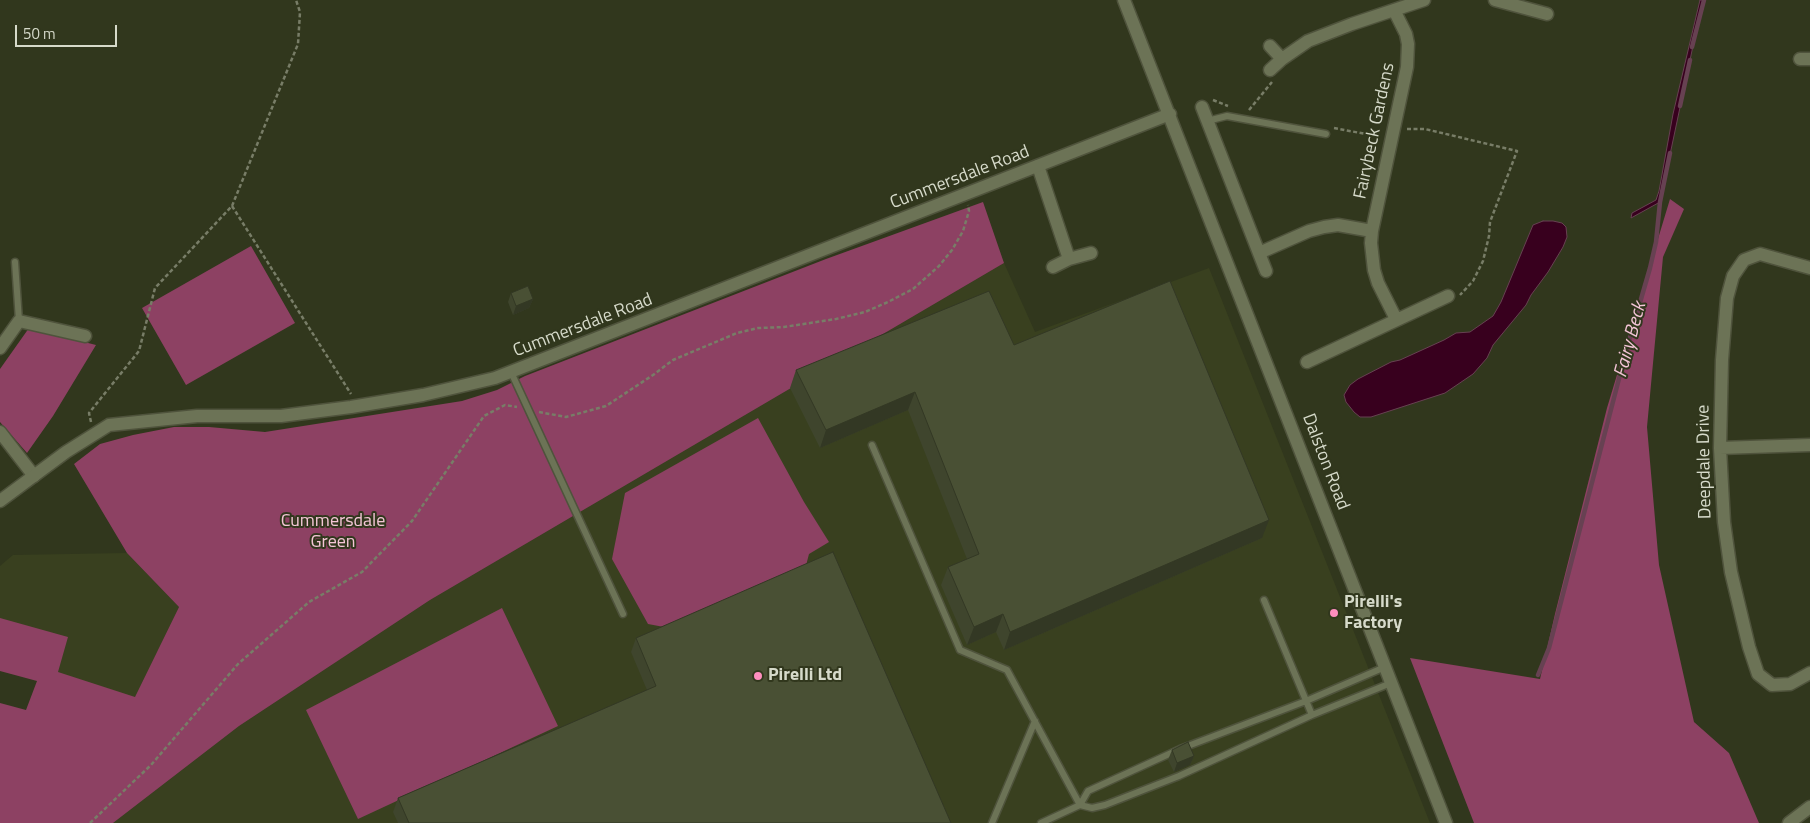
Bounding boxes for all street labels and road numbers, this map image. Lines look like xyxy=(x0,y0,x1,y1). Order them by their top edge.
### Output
street label: Fairybeck Gardens xyxy=(1350,61,1400,201)
street label: Cummersdale Road xyxy=(887,141,1033,215)
street label: Cummersdale Road xyxy=(510,289,656,363)
street label: Deepdale Drive xyxy=(1693,405,1717,519)
street label: Dalston Road xyxy=(1297,411,1353,513)

